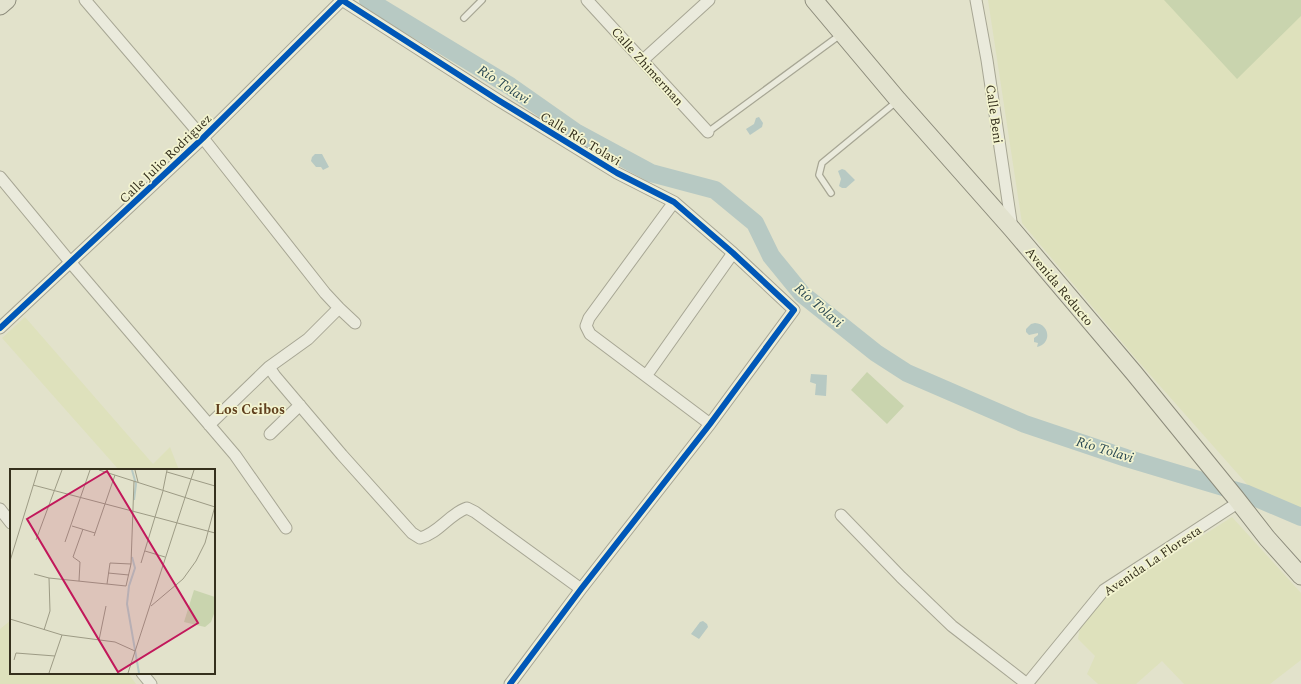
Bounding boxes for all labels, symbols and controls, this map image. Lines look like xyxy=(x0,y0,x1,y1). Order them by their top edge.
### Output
street label: Calle Zhimerman xyxy=(606,23,689,111)
water label: Río Tolavi xyxy=(473,60,534,109)
street label: Calle Beni xyxy=(980,83,1008,145)
street label: Calle Río Tolavi xyxy=(536,107,625,171)
street label: Calle Julio Rodriguez xyxy=(115,109,217,208)
street label: Avenida Reducto xyxy=(1020,243,1098,330)
water label: Río Tolavi xyxy=(790,278,848,333)
district label: Los Ceibos xyxy=(215,399,285,420)
water label: Río Tolavi xyxy=(1074,431,1136,468)
inset map xyxy=(10,469,215,674)
street label: Avenida La Floresta xyxy=(1100,520,1206,601)

